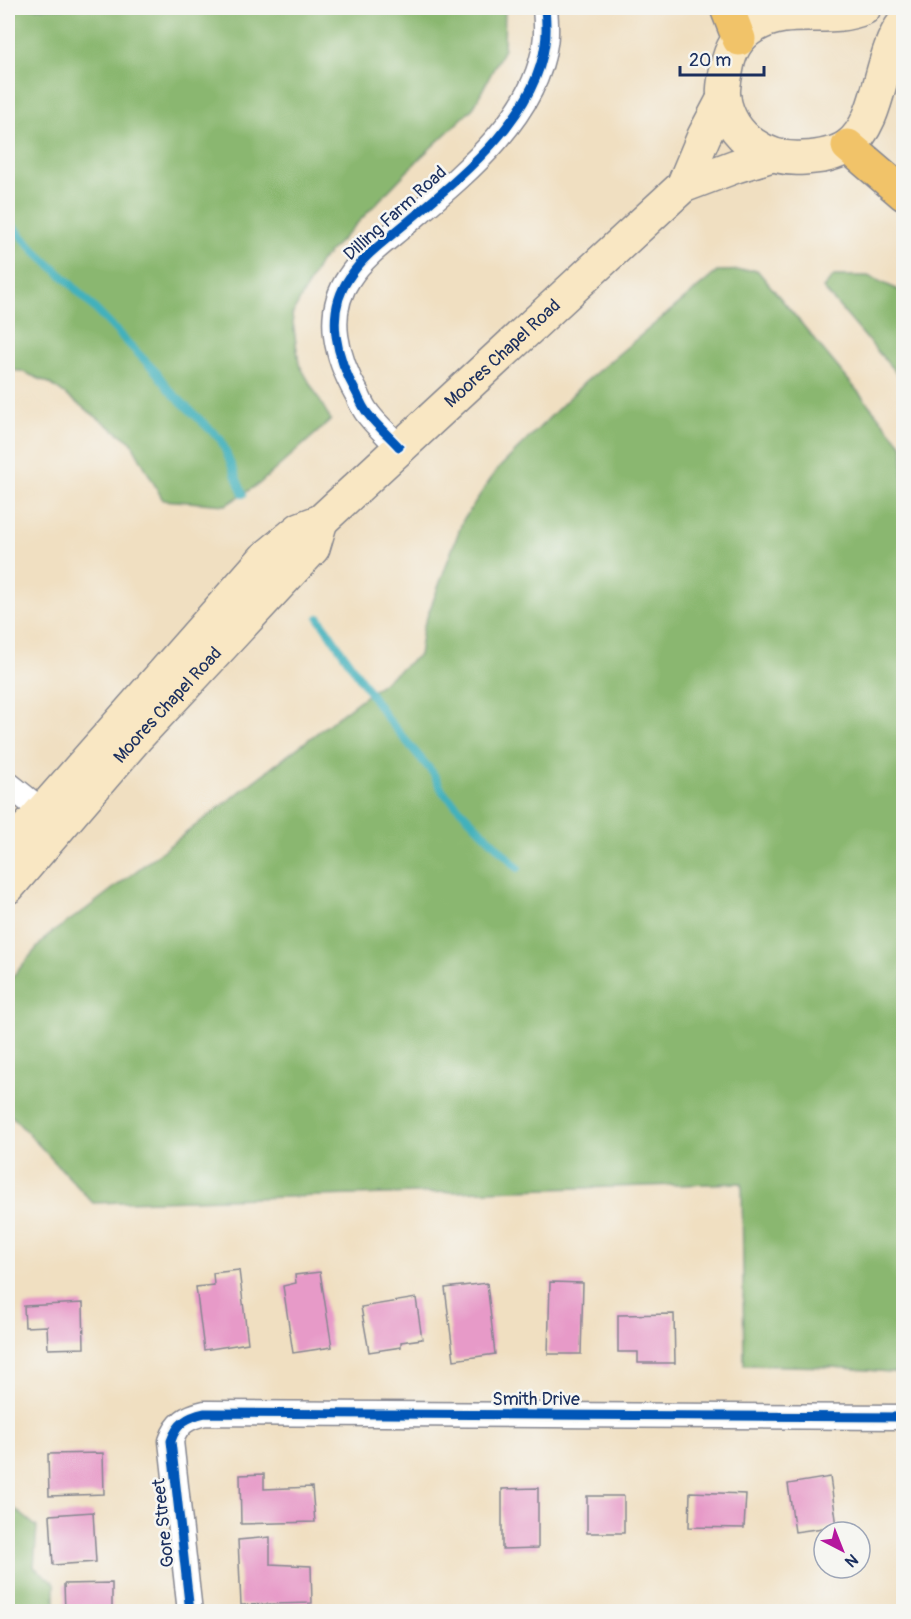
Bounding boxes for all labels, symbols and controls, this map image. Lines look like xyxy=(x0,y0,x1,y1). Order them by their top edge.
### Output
scale bar xyxy=(680,39,764,77)
text: 20 m xyxy=(689,49,731,72)
street label: Dilling Farm Road xyxy=(339,161,452,266)
street label: Moores Chapel Road xyxy=(440,294,566,413)
street label: Moores Chapel Road xyxy=(109,642,227,768)
street label: Smith Drive xyxy=(492,1388,580,1411)
street label: Gore Street xyxy=(147,1477,180,1569)
north arrow xyxy=(812,1520,872,1580)
text: N xyxy=(841,1549,862,1572)

